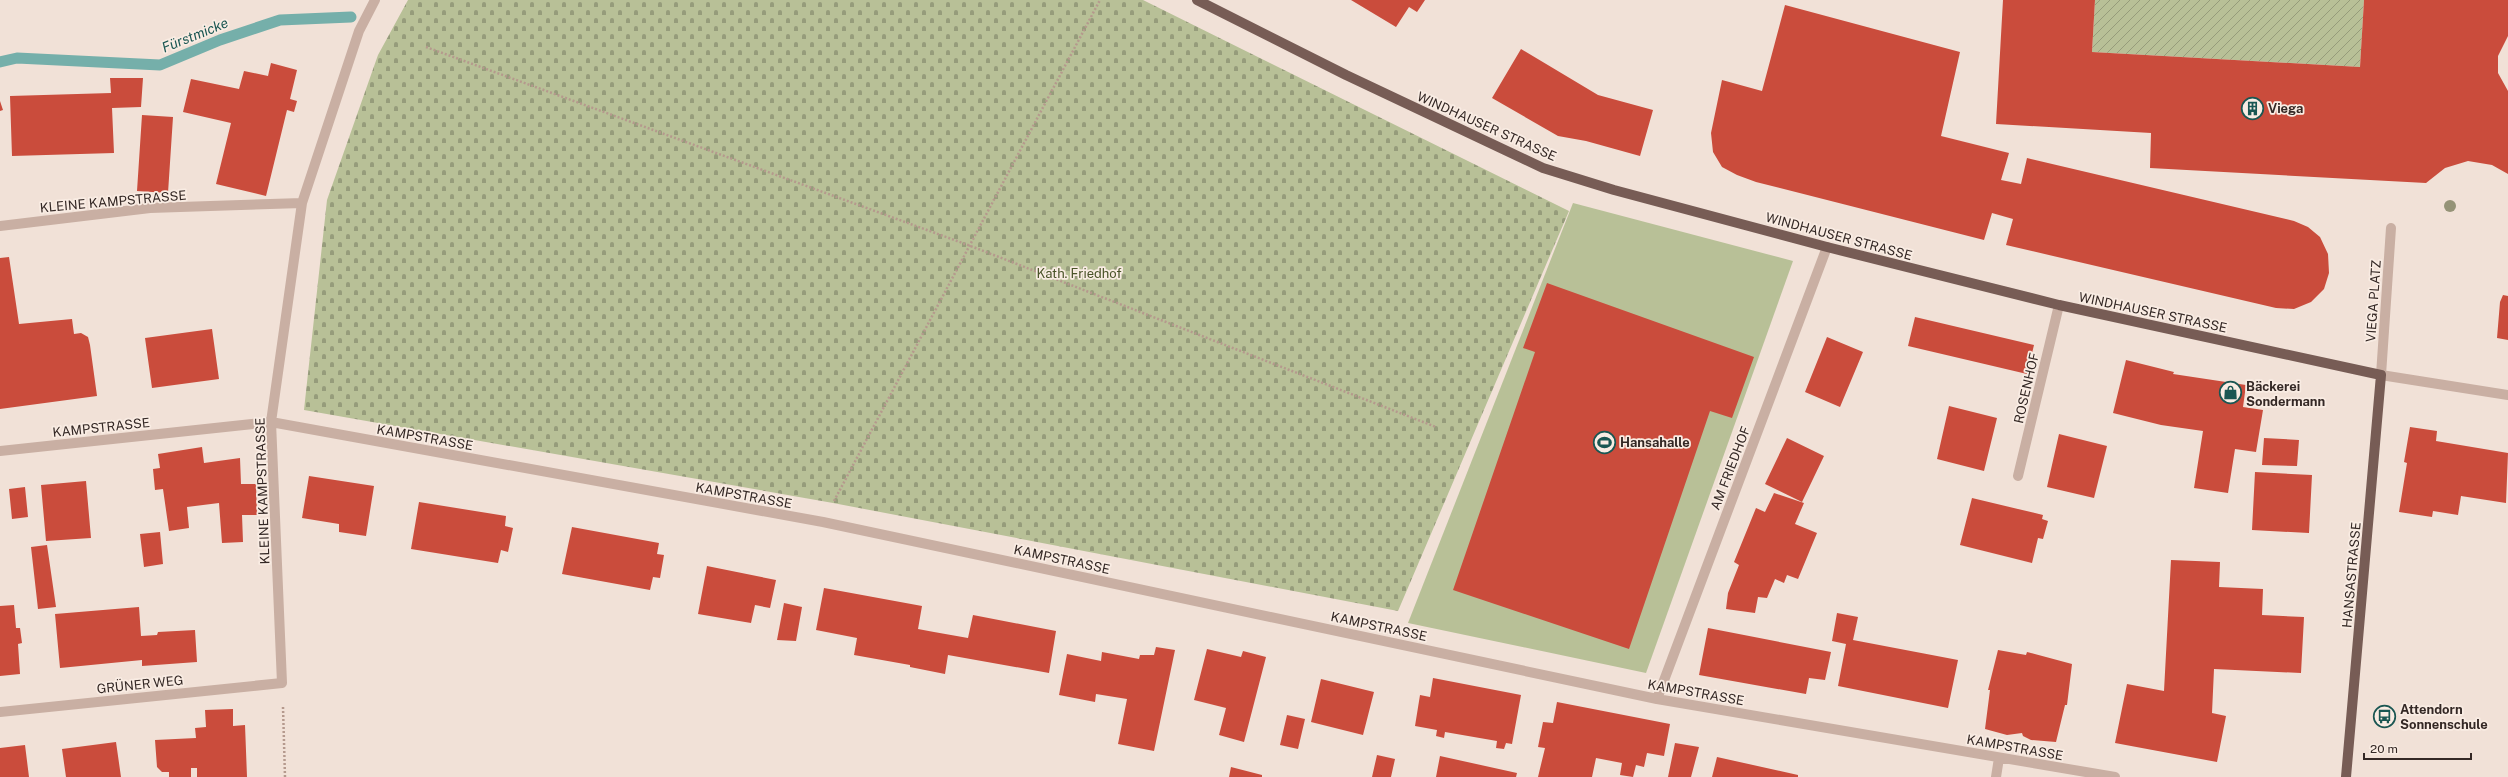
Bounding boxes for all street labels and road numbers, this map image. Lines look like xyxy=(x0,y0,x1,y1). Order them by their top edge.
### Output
street label: WINDHAUSER STRASSE xyxy=(1415,89,1559,164)
street label: KLEINE KAMPSTRASSE xyxy=(39,188,187,215)
street label: WINDHAUSER STRASSE xyxy=(1764,210,1914,263)
street label: VIEGA PLATZ xyxy=(2363,259,2384,343)
street label: WINDHAUSER STRASSE xyxy=(2077,289,2228,336)
street label: ROSENHOF xyxy=(2011,351,2042,425)
street label: KAMPSTRASSE xyxy=(52,415,150,440)
street label: KLEINE KAMPSTRASSE xyxy=(252,417,273,565)
street label: KAMPSTRASSE xyxy=(375,422,474,453)
street label: AM FRIEDHOF xyxy=(1708,424,1753,512)
street label: KAMPSTRASSE xyxy=(694,480,793,511)
street label: HANSASTRASSE xyxy=(2339,522,2364,629)
street label: KAMPSTRASSE xyxy=(1012,542,1111,577)
street label: KAMPSTRASSE xyxy=(1329,609,1428,644)
street label: GRÜNER WEG xyxy=(96,673,184,696)
street label: KAMPSTRASSE xyxy=(1646,677,1745,708)
street label: KAMPSTRASSE xyxy=(1965,732,2064,763)

